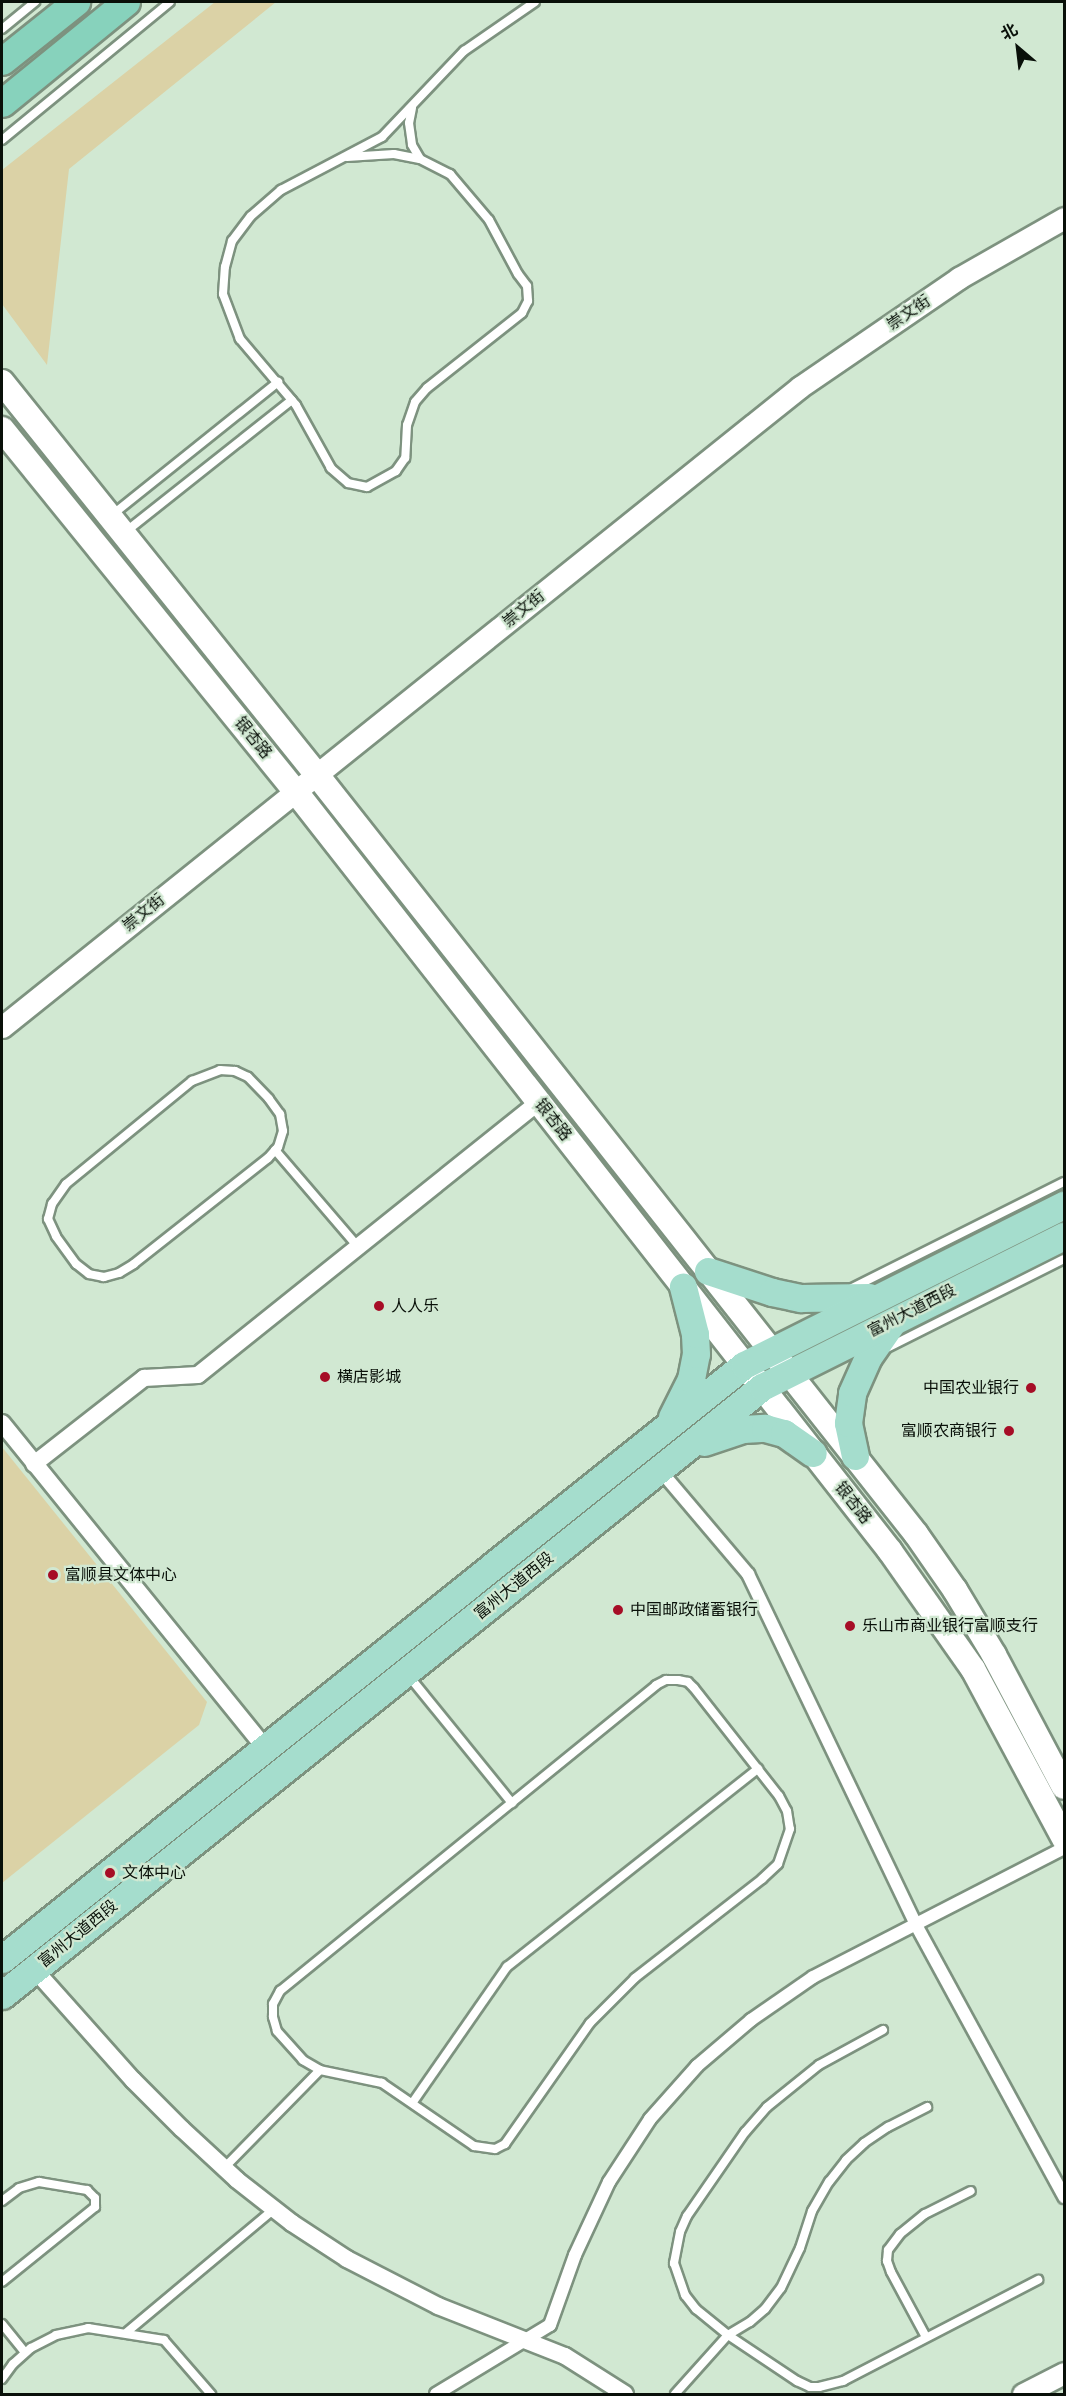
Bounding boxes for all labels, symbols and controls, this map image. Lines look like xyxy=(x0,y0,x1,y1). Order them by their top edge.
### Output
north arrow xyxy=(988,18,1048,78)
text: 北 xyxy=(998,20,1021,44)
street label: 崇文街 xyxy=(884,292,934,334)
street label: 崇文街 xyxy=(499,586,549,632)
street label: 银杏路 xyxy=(230,713,276,763)
street label: 崇文街 xyxy=(119,890,169,936)
street label: 银杏路 xyxy=(531,1095,575,1145)
street label: 富州大道西段 xyxy=(865,1281,959,1341)
place label: 人人乐 xyxy=(391,1296,439,1316)
marker: 人人乐 xyxy=(372,1299,386,1313)
place label: 横店影城 xyxy=(337,1367,401,1387)
marker: 横店影城 xyxy=(318,1370,332,1384)
place label: 中国农业银行 xyxy=(923,1378,1019,1398)
marker: 中国农业银行 xyxy=(1024,1381,1038,1395)
place label: 富顺农商银行 xyxy=(901,1421,997,1441)
marker: 富顺农商银行 xyxy=(1002,1424,1016,1438)
street label: 银杏路 xyxy=(831,1478,875,1528)
street label: 富州大道西段 xyxy=(471,1548,557,1624)
place label: 富顺县文体中心 xyxy=(65,1565,177,1585)
marker: 富顺县文体中心 xyxy=(46,1568,60,1582)
place label: 中国邮政储蓄银行 xyxy=(630,1600,758,1620)
marker: 中国邮政储蓄银行 xyxy=(611,1603,625,1617)
place label: 乐山市商业银行富顺支行 xyxy=(862,1616,1038,1636)
marker: 乐山市商业银行富顺支行 xyxy=(843,1619,857,1633)
place label: 文体中心 xyxy=(122,1863,186,1883)
marker: 文体中心 xyxy=(103,1866,117,1880)
street label: 富州大道西段 xyxy=(35,1896,121,1972)

